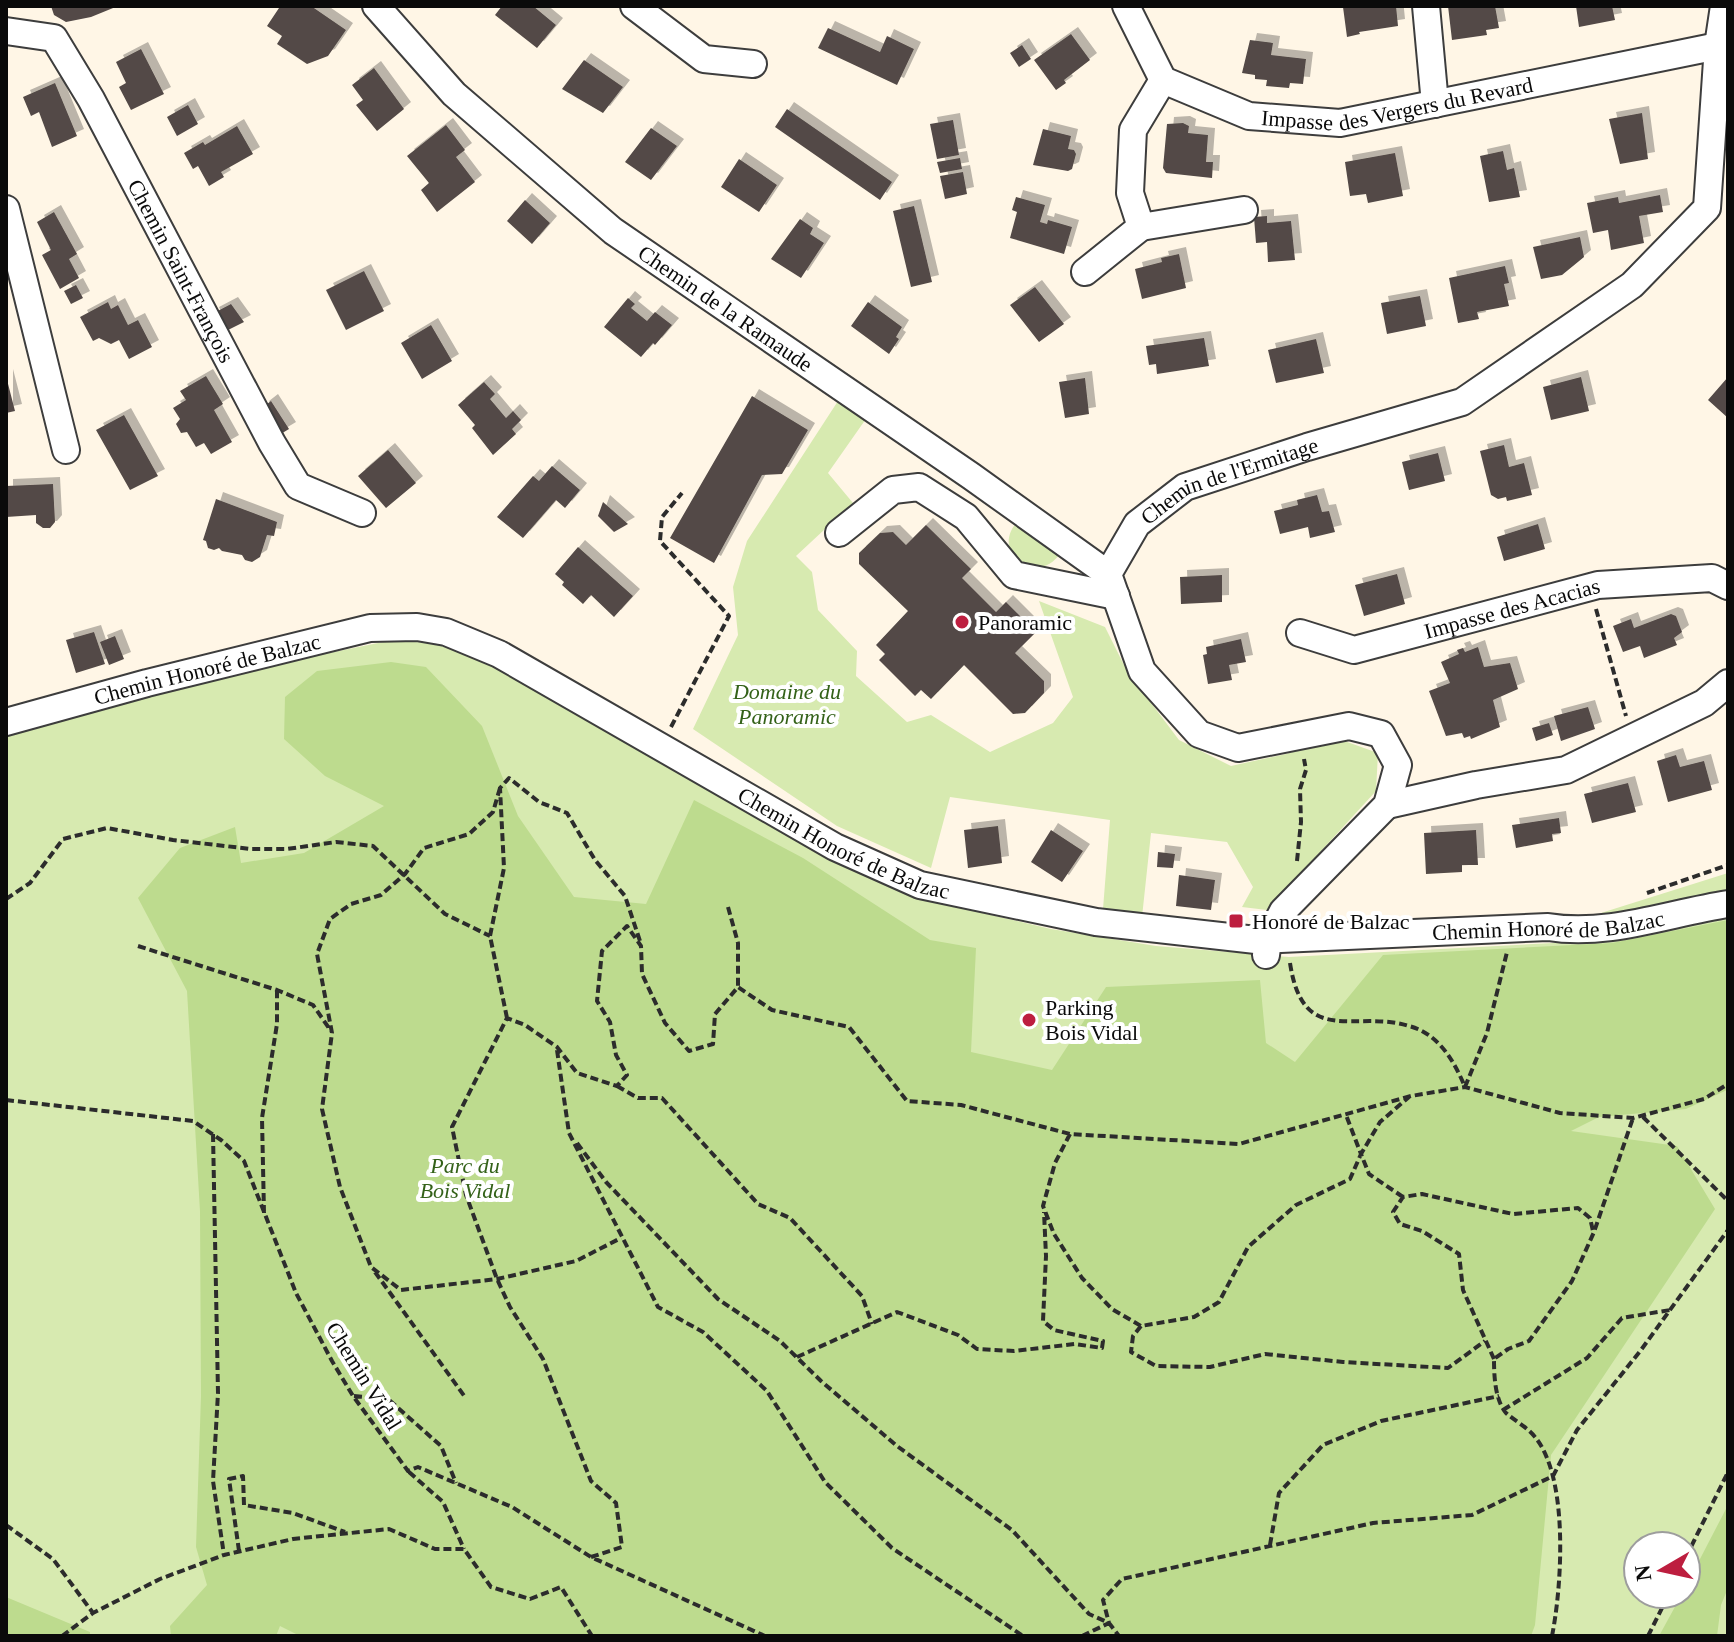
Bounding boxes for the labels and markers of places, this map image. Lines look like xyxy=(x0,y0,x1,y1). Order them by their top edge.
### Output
place label: Panoramic xyxy=(978,610,1072,635)
marker: Panoramic xyxy=(953,613,971,631)
place label: Honoré de Balzac xyxy=(1252,909,1410,934)
marker: Honoré de Balzac xyxy=(1227,912,1245,930)
place label: Parking Bois Vidal xyxy=(1045,995,1138,1045)
marker: Parking Bois Vidal xyxy=(1020,1011,1038,1029)

